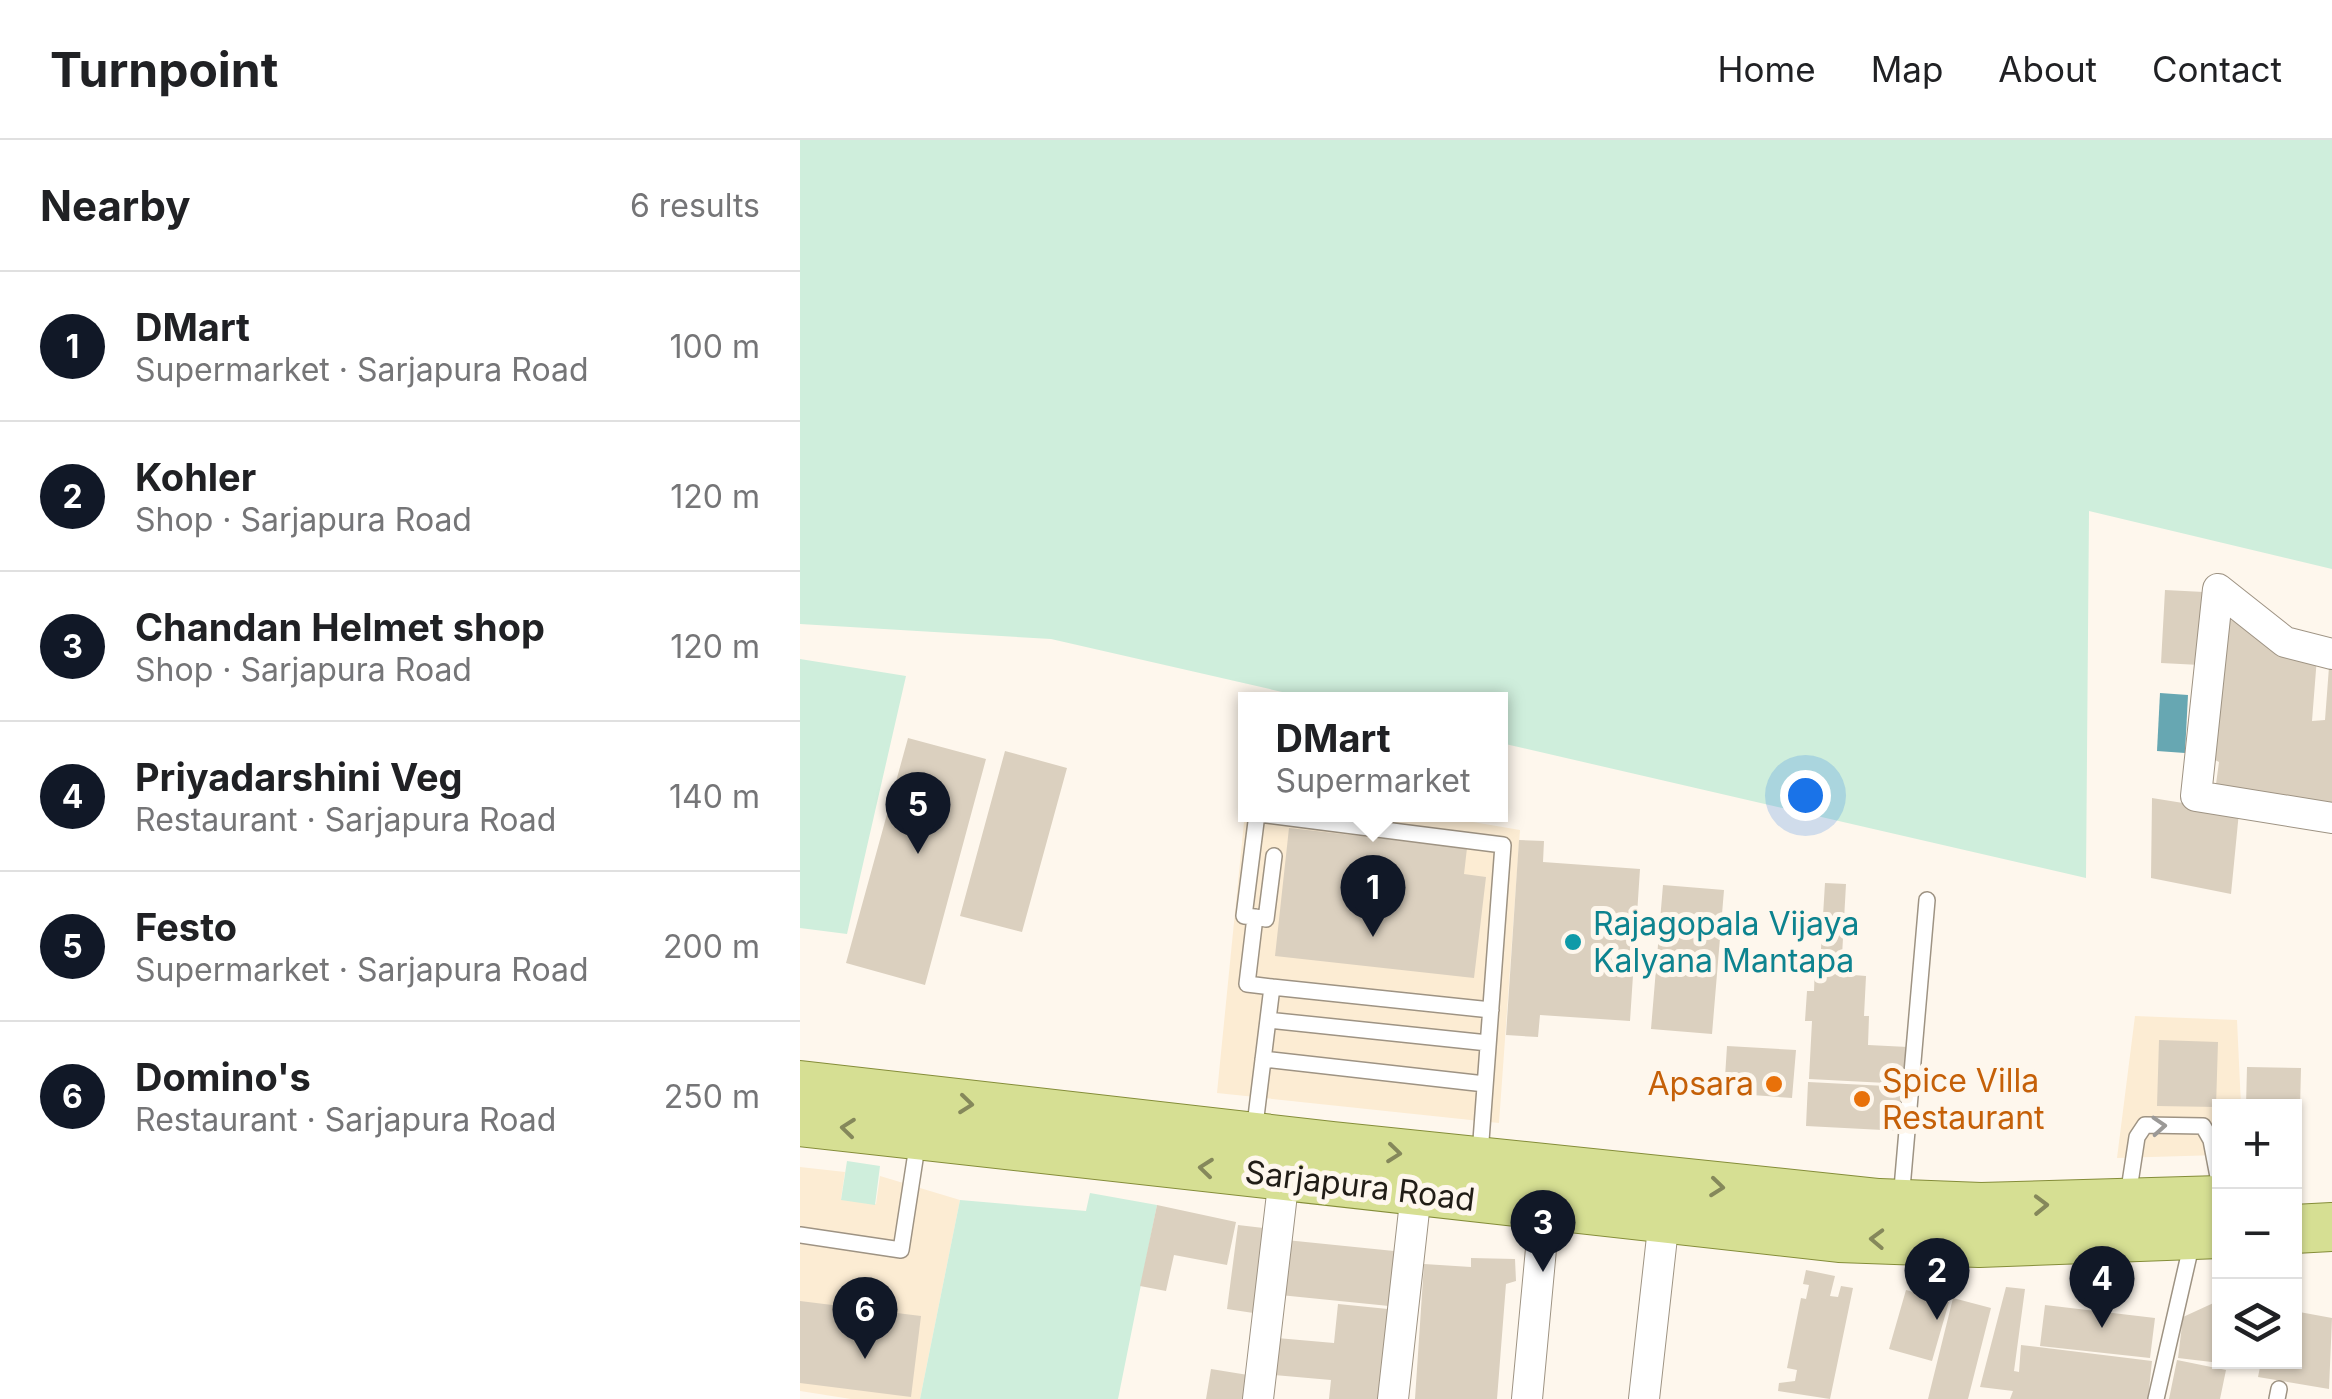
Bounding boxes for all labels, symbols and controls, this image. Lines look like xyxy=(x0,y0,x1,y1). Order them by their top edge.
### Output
text: Turnpoint xyxy=(50,40,278,99)
text: Home xyxy=(1718,48,1816,90)
text: Map xyxy=(1871,48,1943,90)
text: About xyxy=(1998,48,2097,90)
text: Contact xyxy=(2152,48,2282,90)
text: Nearby xyxy=(40,180,191,231)
text: 6 results xyxy=(630,186,760,225)
text: DMart xyxy=(135,304,250,350)
text: 1 xyxy=(66,327,79,366)
text: 100 m xyxy=(670,327,760,366)
text: Supermarket · Sarjapura Road xyxy=(135,350,588,389)
text: Kohler xyxy=(135,454,256,500)
text: 2 xyxy=(62,477,83,516)
text: 120 m xyxy=(670,477,760,516)
text: Shop · Sarjapura Road xyxy=(135,500,472,539)
text: Chandan Helmet shop xyxy=(135,604,545,650)
text: 3 xyxy=(62,627,83,666)
text: 120 m xyxy=(670,627,760,666)
text: Shop · Sarjapura Road xyxy=(135,650,472,689)
popup xyxy=(1238,692,1508,822)
text: DMart xyxy=(1276,715,1391,761)
text: Priyadarshini Veg xyxy=(135,754,463,800)
text: Supermarket xyxy=(1276,761,1470,800)
your location xyxy=(1780,770,1831,821)
pin: 5 xyxy=(886,772,950,854)
text: 4 xyxy=(62,777,83,816)
text: 140 m xyxy=(669,777,760,816)
text: Restaurant · Sarjapura Road xyxy=(135,800,556,839)
pin: 1 xyxy=(1340,854,1406,937)
text: Festo xyxy=(135,904,237,950)
place label: Rajagopala Vijaya Kalyana Mantapa xyxy=(1593,904,1859,980)
text: 5 xyxy=(62,927,83,966)
text: 200 m xyxy=(663,927,760,966)
marker: Rajagopala Vijaya Kalyana Mantapa xyxy=(1562,931,1584,953)
text: Supermarket · Sarjapura Road xyxy=(135,950,588,989)
text: Domino's xyxy=(135,1054,311,1100)
place label: Spice Villa Restaurant xyxy=(1882,1061,2045,1137)
place label: Apsara xyxy=(1647,1064,1754,1103)
marker: Apsara xyxy=(1763,1073,1785,1095)
text: 6 xyxy=(62,1077,83,1116)
text: 250 m xyxy=(664,1077,760,1116)
marker: Spice Villa Restaurant xyxy=(1851,1088,1873,1110)
one-way arrow xyxy=(959,1093,975,1114)
map controls xyxy=(2212,1099,2302,1369)
button: + xyxy=(2212,1099,2302,1189)
text: Restaurant · Sarjapura Road xyxy=(135,1100,556,1139)
one-way arrow xyxy=(2152,1116,2168,1137)
one-way arrow xyxy=(840,1118,856,1139)
one-way arrow xyxy=(1386,1142,1402,1163)
street label: Sarjapura Road xyxy=(1243,1152,1477,1219)
one-way arrow xyxy=(1198,1158,1214,1179)
one-way arrow xyxy=(1709,1175,1725,1197)
button: − xyxy=(2212,1189,2302,1279)
pin: 3 xyxy=(1510,1190,1576,1272)
one-way arrow xyxy=(2033,1195,2049,1216)
one-way arrow xyxy=(1869,1229,1885,1250)
pin: 2 xyxy=(1904,1238,1970,1320)
pin: 4 xyxy=(2070,1246,2134,1328)
pin: 6 xyxy=(832,1276,898,1359)
button: layers xyxy=(2212,1279,2302,1369)

